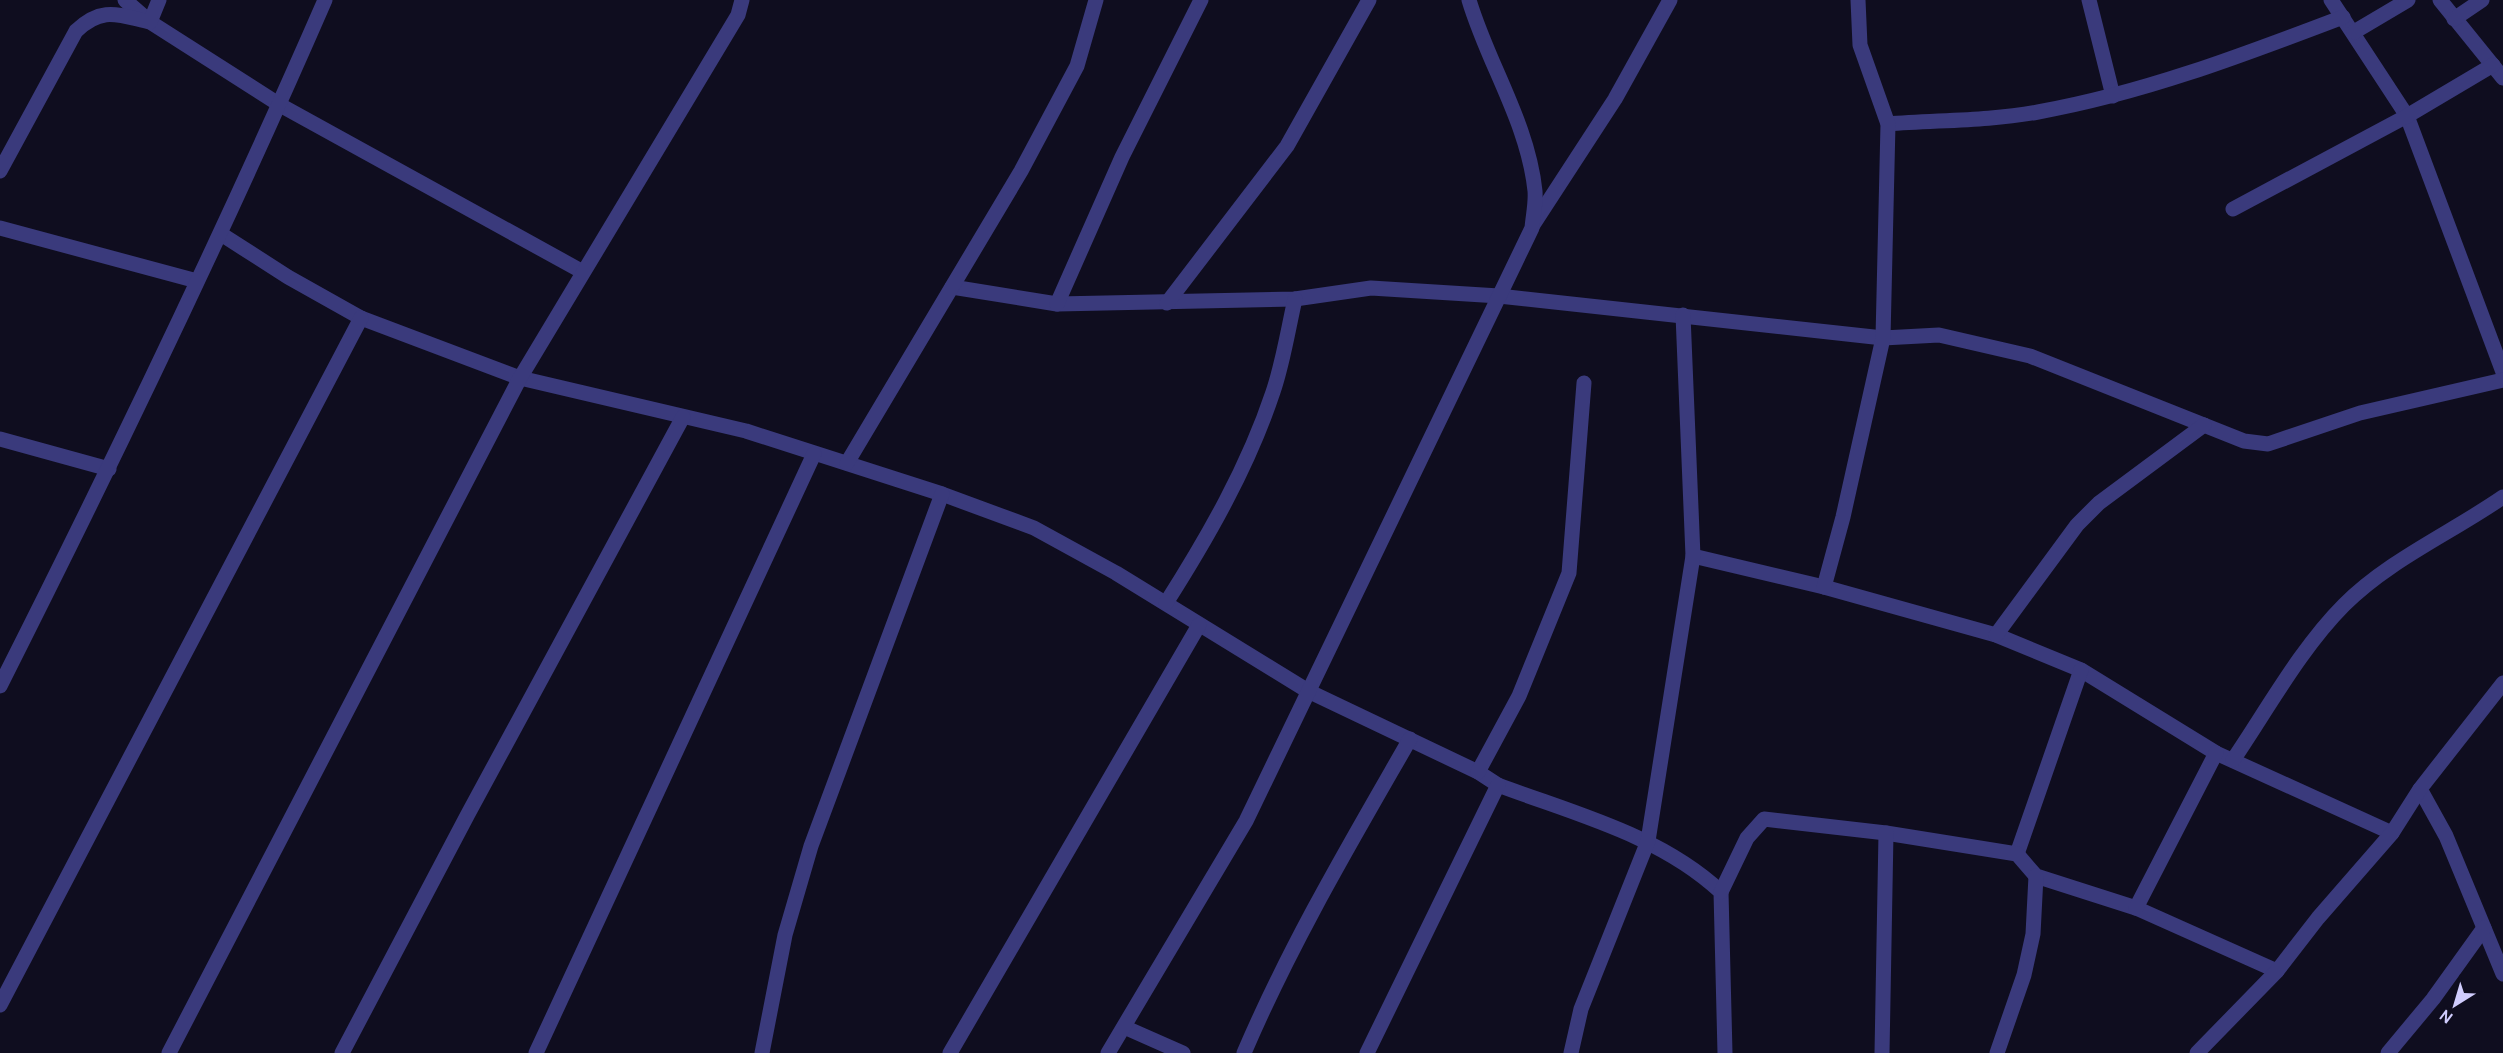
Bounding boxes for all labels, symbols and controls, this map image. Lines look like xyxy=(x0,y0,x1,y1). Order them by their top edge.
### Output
north arrow xyxy=(2425,975,2485,1035)
text: N xyxy=(2436,1006,2457,1028)

